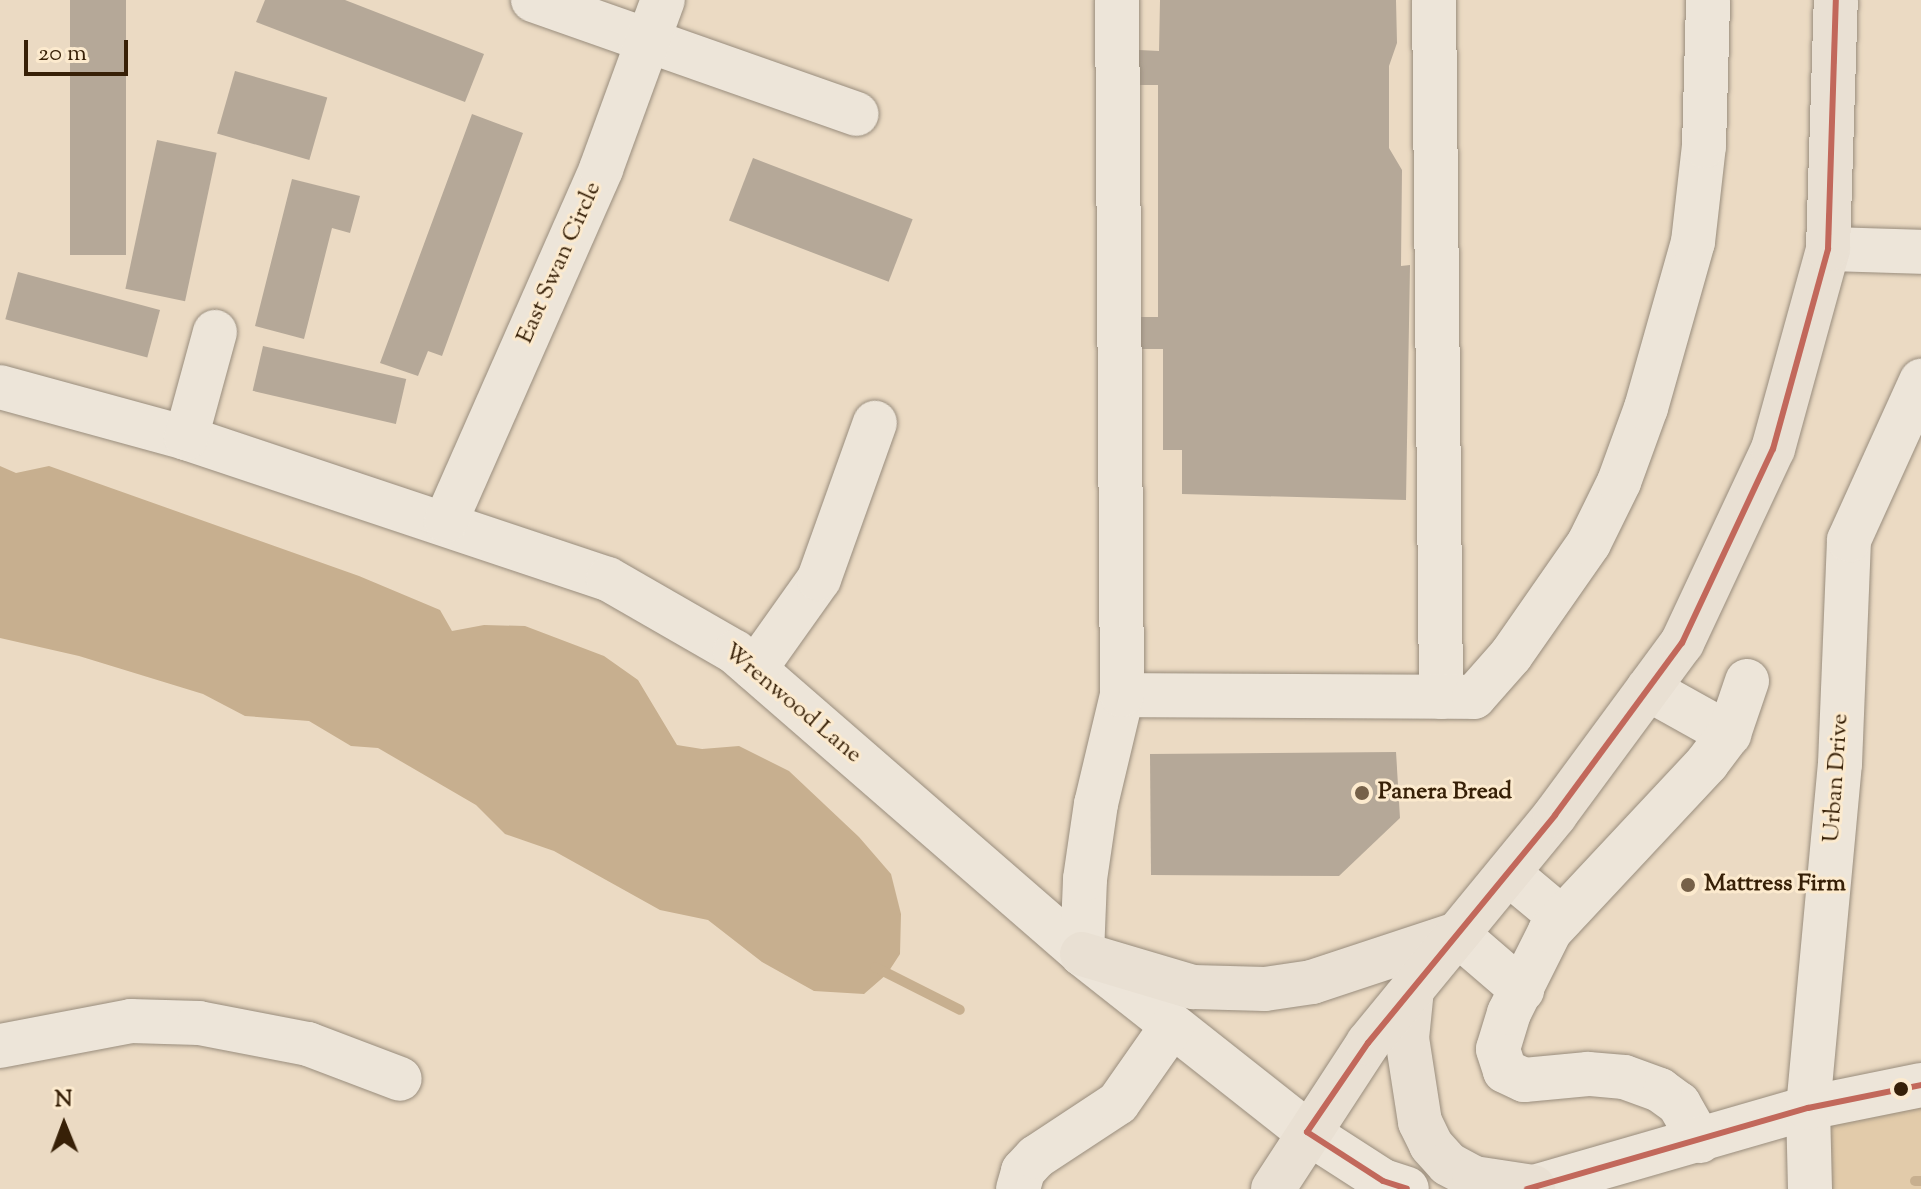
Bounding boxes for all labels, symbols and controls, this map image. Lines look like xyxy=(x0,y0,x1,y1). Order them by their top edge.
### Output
scale bar xyxy=(28,24,132,74)
text: 20 m xyxy=(38,37,87,71)
street label: East Swan Circle xyxy=(511,178,609,348)
street label: Wrenwood Lane xyxy=(717,638,867,770)
street label: Urban Drive xyxy=(1818,712,1856,844)
place label: Panera Bread xyxy=(1378,779,1512,807)
marker: Panera Bread xyxy=(1353,784,1371,802)
place label: Mattress Firm xyxy=(1704,871,1846,899)
marker: Mattress Firm xyxy=(1679,876,1697,894)
unlabelled marker xyxy=(1893,1081,1909,1097)
north arrow xyxy=(24,1085,104,1165)
text: N xyxy=(55,1085,73,1117)

